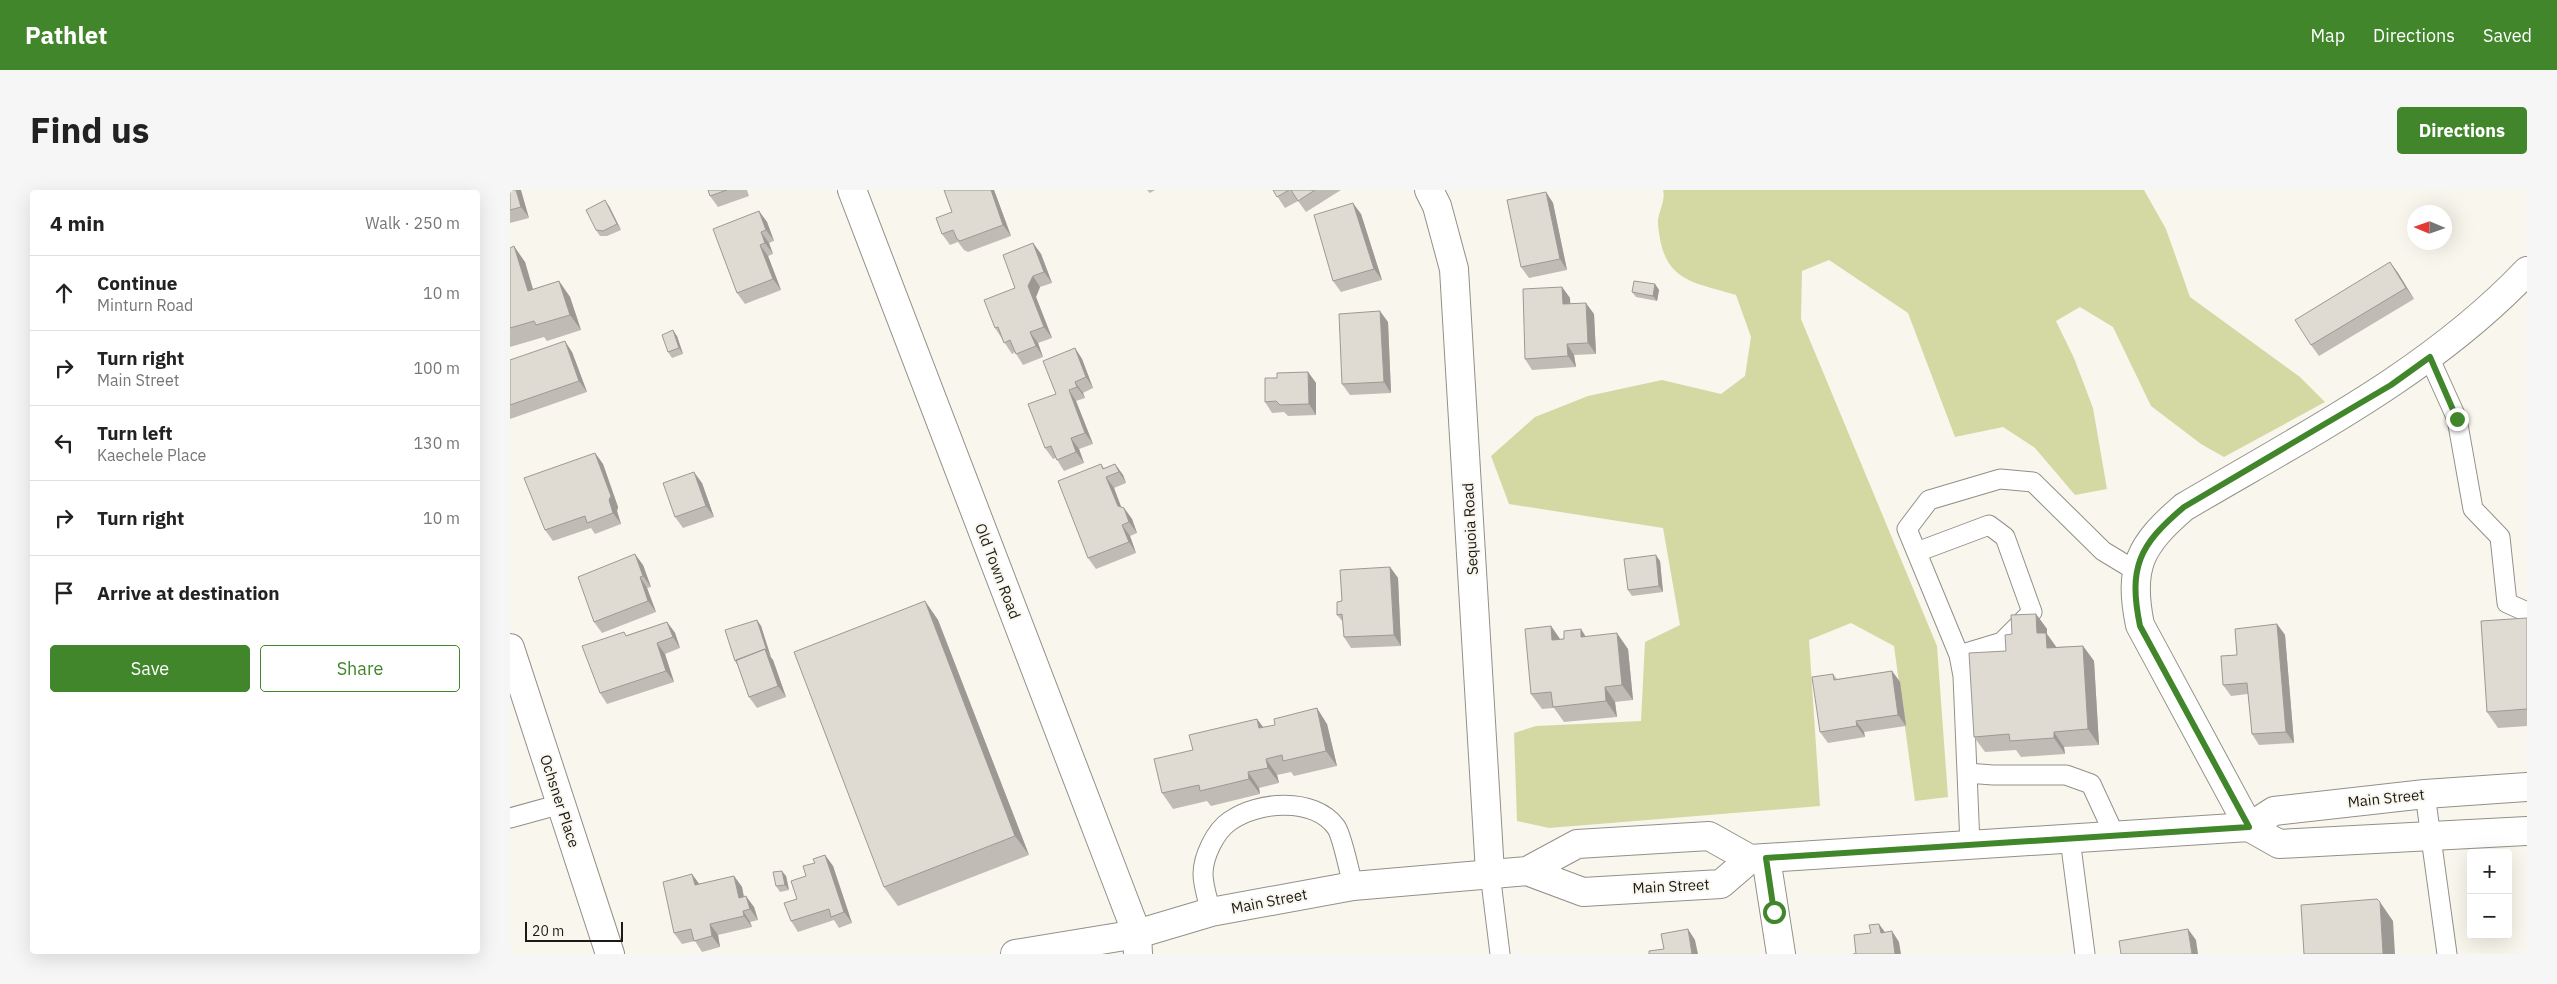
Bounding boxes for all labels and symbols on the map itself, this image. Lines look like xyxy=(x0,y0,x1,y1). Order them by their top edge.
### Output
north arrow xyxy=(2407,205,2452,250)
route end xyxy=(2446,408,2469,431)
street label: Sequoia Road xyxy=(1458,482,1482,576)
street label: Old Town Road xyxy=(971,520,1025,622)
street label: Ochsner Place xyxy=(536,752,584,850)
street label: Main Street xyxy=(2347,785,2425,811)
street label: Main Street xyxy=(1632,874,1710,898)
street label: Main Street xyxy=(1229,884,1309,918)
route start xyxy=(1763,901,1786,924)
scale bar xyxy=(525,919,622,942)

